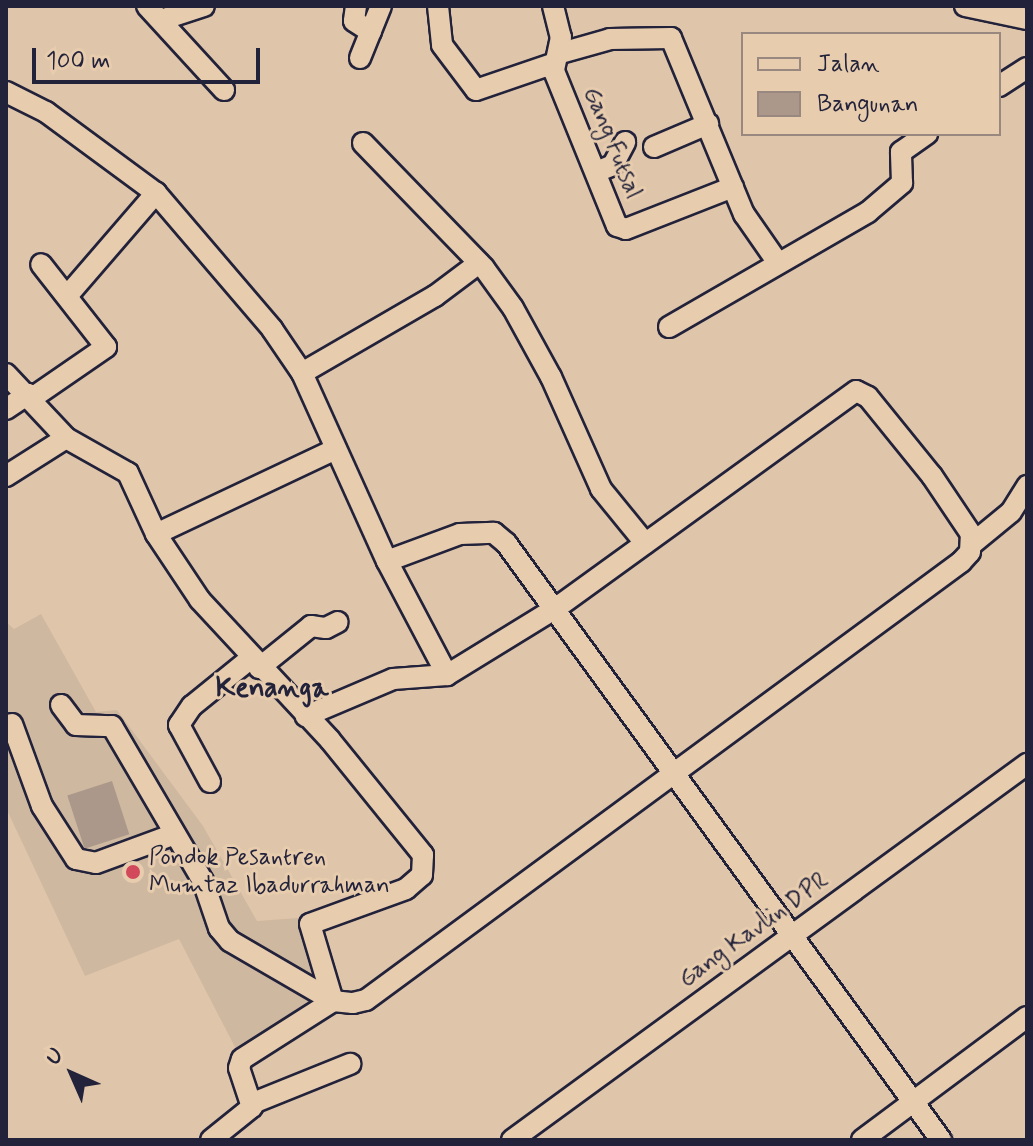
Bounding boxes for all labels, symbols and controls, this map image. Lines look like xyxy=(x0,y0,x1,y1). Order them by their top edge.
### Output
scale bar xyxy=(36,32,264,82)
legend xyxy=(741,32,1001,136)
text: 100 m xyxy=(46,46,110,77)
text: Jalan xyxy=(817,49,880,80)
street label: Gang Futsal xyxy=(577,83,647,203)
text: Bangunan xyxy=(817,89,918,120)
district label: Kenanga xyxy=(216,672,328,706)
place label: Pondok Pesantren Mumtaz Ibadurrahman xyxy=(149,844,403,900)
marker: Pondok Pesantren Mumtaz Ibadurrahman xyxy=(124,863,142,881)
street label: Gang Kavlin DPR xyxy=(673,866,835,994)
north arrow xyxy=(32,1034,112,1114)
text: U xyxy=(40,1042,70,1072)

